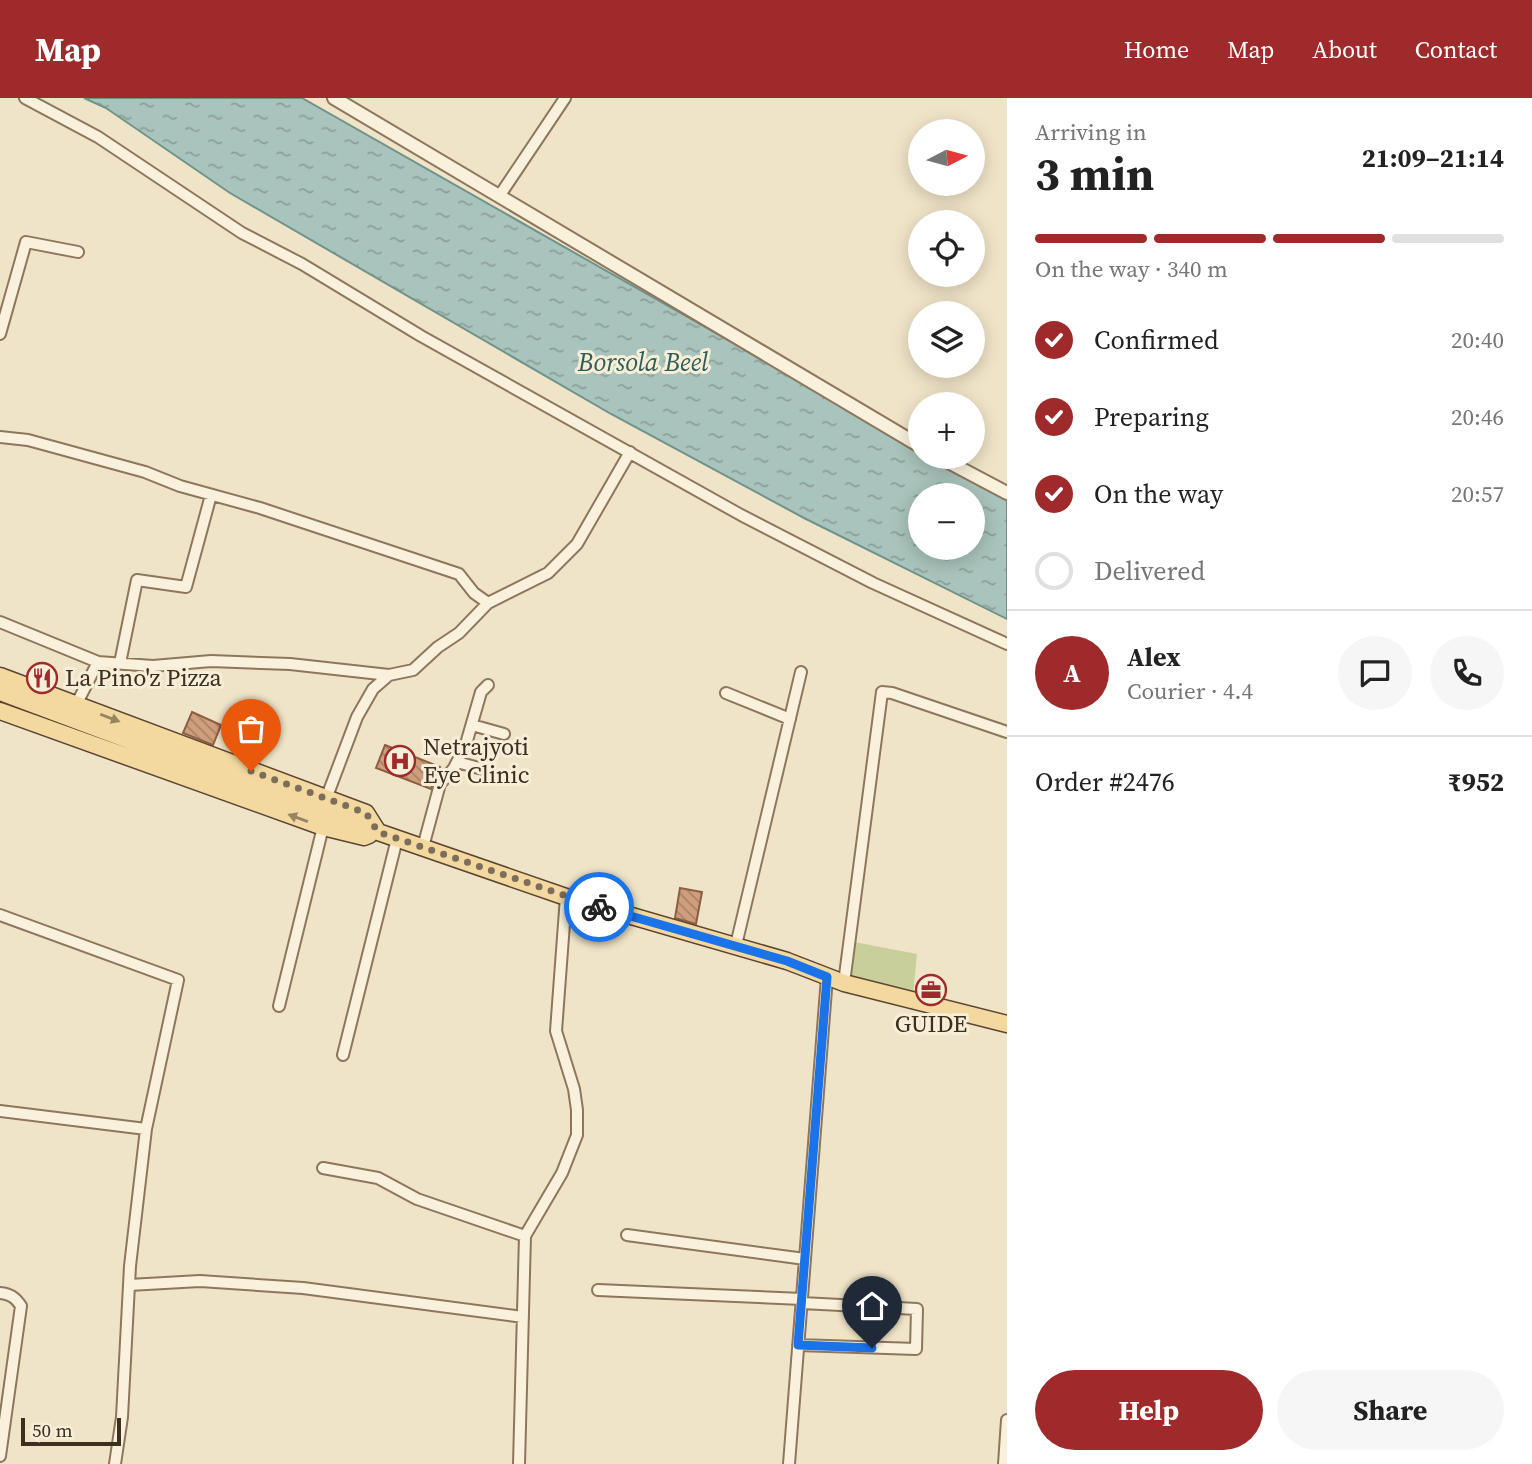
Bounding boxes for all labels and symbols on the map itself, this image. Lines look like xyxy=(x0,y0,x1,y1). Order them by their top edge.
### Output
north arrow xyxy=(908,119,985,196)
water label: Borsola Beel xyxy=(577,344,709,380)
restaurant icon: La Pino'z Pizza xyxy=(25,661,59,695)
place label: La Pino'z Pizza xyxy=(65,661,222,694)
pin xyxy=(221,699,281,771)
one-way arrow xyxy=(99,712,120,723)
place label: Netrajyoti Eye Clinic xyxy=(423,730,530,791)
hospital icon: Netrajyoti Eye Clinic xyxy=(383,744,417,778)
one-way arrow xyxy=(288,813,309,824)
courier xyxy=(564,872,634,942)
office icon: GUIDE xyxy=(914,973,948,1007)
place label: GUIDE xyxy=(895,1007,967,1040)
pin xyxy=(842,1276,902,1348)
scale bar xyxy=(21,1415,121,1447)

